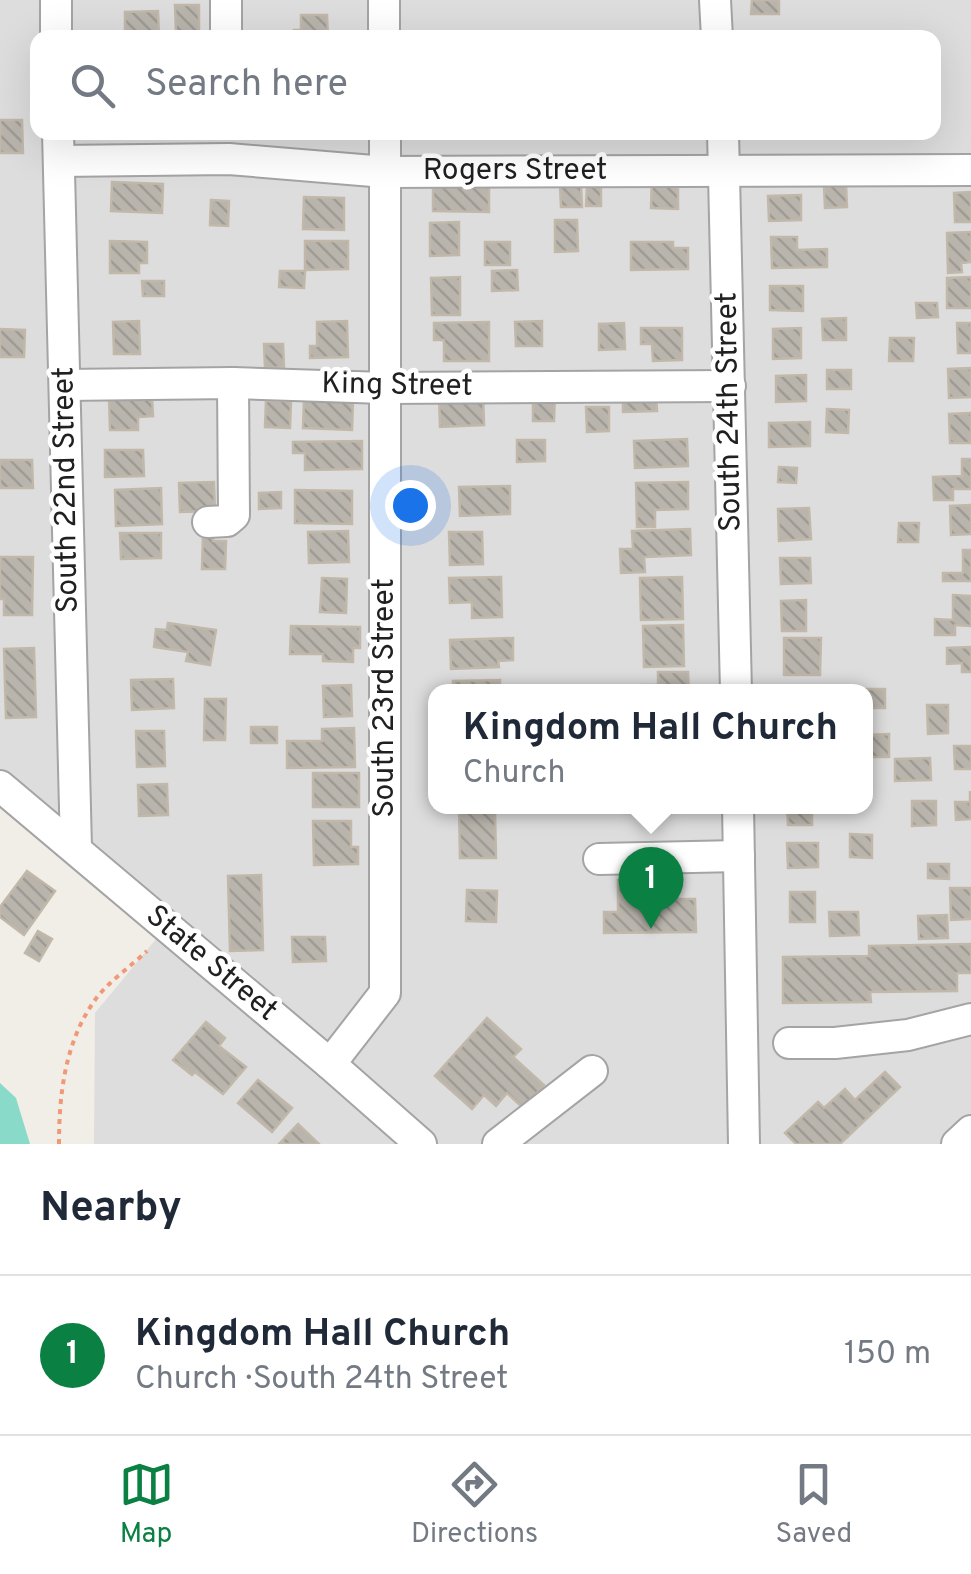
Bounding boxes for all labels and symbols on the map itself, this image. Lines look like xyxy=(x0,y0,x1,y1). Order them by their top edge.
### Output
street label: Rogers Street xyxy=(423,153,607,190)
street label: South 24th Street xyxy=(709,292,751,532)
street label: King Street xyxy=(321,366,473,406)
street label: South 22nd Street xyxy=(46,367,88,613)
your location xyxy=(385,480,436,531)
street label: South 23rd Street xyxy=(367,578,404,818)
pin: 1 xyxy=(618,846,684,929)
street label: State Street xyxy=(137,898,285,1030)

